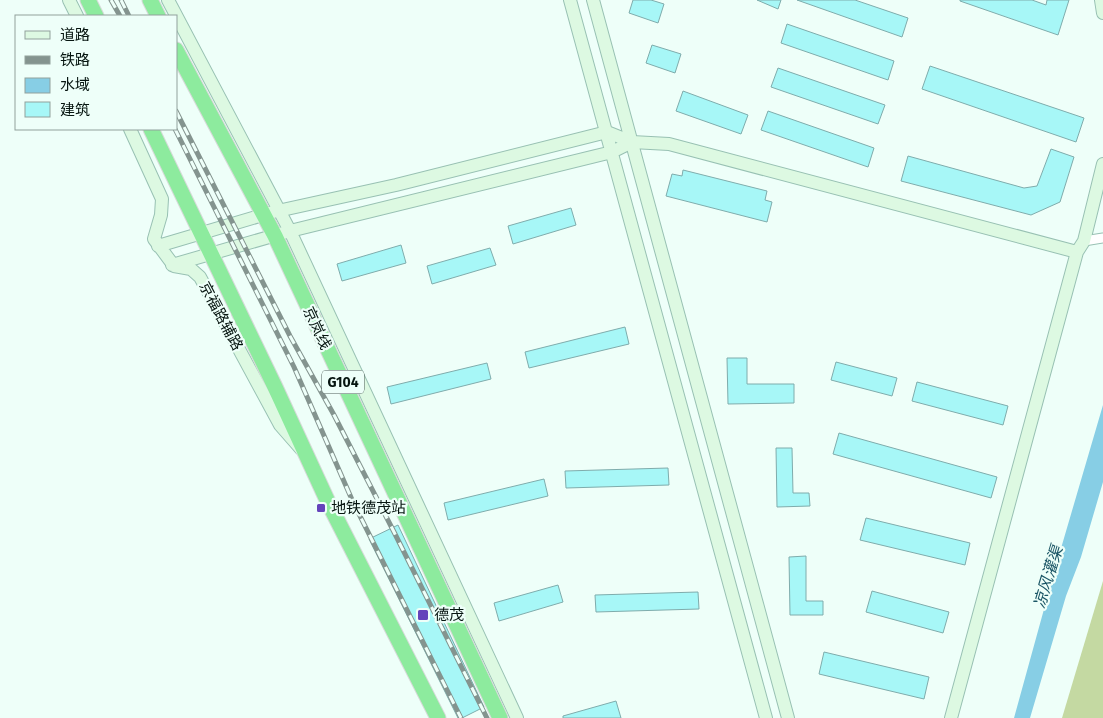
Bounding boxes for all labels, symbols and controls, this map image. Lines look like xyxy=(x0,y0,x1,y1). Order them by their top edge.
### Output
legend xyxy=(15,15,178,130)
text: 道路 xyxy=(60,26,90,44)
text: 铁路 xyxy=(60,51,90,69)
text: 水域 xyxy=(60,76,90,94)
text: 建筑 xyxy=(60,101,90,119)
street label: 京福路辅路 xyxy=(195,279,247,353)
street label: 京岚线 xyxy=(299,304,335,352)
road number: G104 xyxy=(322,371,364,394)
place label: 地铁德茂站 xyxy=(331,499,406,517)
marker: 地铁德茂站 xyxy=(315,502,327,514)
water label: 凉风灌渠 xyxy=(1030,542,1067,610)
place label: 德茂 xyxy=(434,606,464,624)
marker: 德茂 xyxy=(416,608,430,622)

